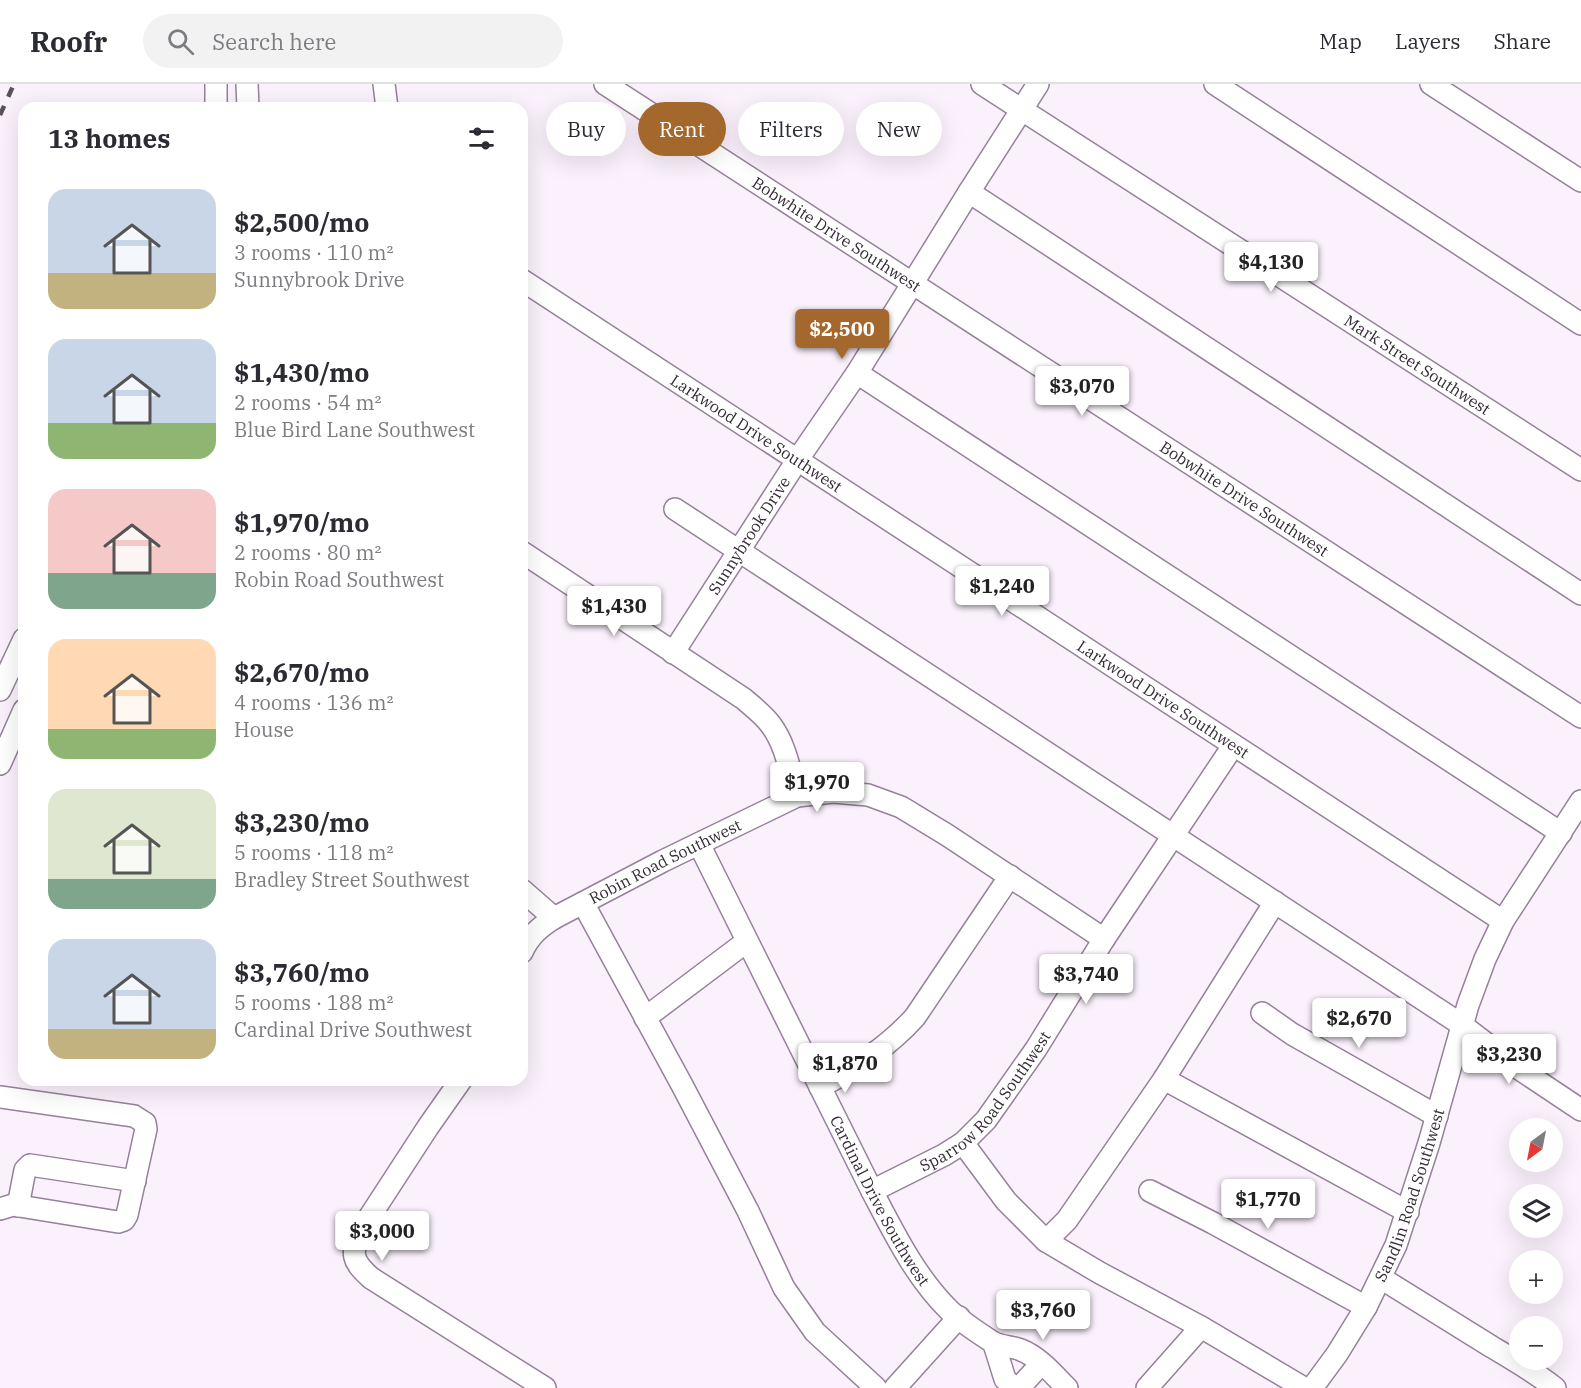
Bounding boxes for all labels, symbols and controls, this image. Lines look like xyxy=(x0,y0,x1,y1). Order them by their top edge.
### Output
search box xyxy=(143,14,563,68)
text: Roofr xyxy=(30,23,107,60)
icon: search xyxy=(164,25,197,58)
text: Search here xyxy=(212,27,336,56)
text: Map xyxy=(1319,27,1362,55)
text: Layers xyxy=(1395,27,1461,55)
text: Share xyxy=(1494,27,1551,55)
chip: Buy xyxy=(546,102,626,156)
chip: Rent xyxy=(638,102,726,156)
chip: Filters xyxy=(738,102,844,156)
chip: New xyxy=(856,102,942,156)
text: 13 homes xyxy=(48,121,170,155)
icon: filters xyxy=(465,122,498,155)
street label: Bobwhite Drive Southwest xyxy=(748,172,925,296)
text: $2,500/mo xyxy=(234,205,369,239)
icon: home xyxy=(96,213,168,285)
text: 3 rooms · 110 m² xyxy=(234,239,393,266)
pin: $4,130 xyxy=(1222,242,1320,293)
text: $4,130 xyxy=(1238,248,1304,275)
text: Sunnybrook Drive xyxy=(234,266,405,293)
pin: $2,500 xyxy=(793,309,891,360)
street label: Mark Street Southwest xyxy=(1341,310,1494,419)
text: $2,500 xyxy=(809,315,875,342)
text: $1,430/mo xyxy=(234,355,369,389)
icon: home xyxy=(96,363,168,435)
pin: $3,070 xyxy=(1033,366,1131,417)
street label: Larkwood Drive Southwest xyxy=(667,370,846,497)
text: $3,070 xyxy=(1049,372,1115,399)
text: 2 rooms · 54 m² xyxy=(234,389,381,416)
text: Blue Bird Lane Southwest xyxy=(234,416,475,443)
street label: Bobwhite Drive Southwest xyxy=(1156,437,1333,561)
street label: Sunnybrook Drive xyxy=(703,473,794,598)
text: $1,970/mo xyxy=(234,505,369,539)
icon: home xyxy=(96,513,168,585)
text: 2 rooms · 80 m² xyxy=(234,539,381,566)
text: Robin Road Southwest xyxy=(234,566,444,593)
pin: $1,240 xyxy=(953,566,1051,617)
text: $1,240 xyxy=(969,572,1035,599)
pin: $1,430 xyxy=(565,586,663,637)
text: $1,430 xyxy=(581,592,647,619)
street label: Larkwood Drive Southwest xyxy=(1074,636,1253,763)
text: $2,670/mo xyxy=(234,655,369,689)
icon: home xyxy=(96,663,168,735)
text: 4 rooms · 136 m² xyxy=(234,689,393,716)
text: House xyxy=(234,716,294,743)
pin: $1,970 xyxy=(768,762,866,813)
text: $1,970 xyxy=(784,768,850,795)
text: $3,230/mo xyxy=(234,805,369,839)
icon: home xyxy=(96,813,168,885)
street label: Robin Road Southwest xyxy=(585,814,745,908)
text: 5 rooms · 118 m² xyxy=(234,839,393,866)
text: Bradley Street Southwest xyxy=(234,866,470,893)
pin: $3,740 xyxy=(1037,954,1135,1005)
text: $3,760/mo xyxy=(234,955,369,989)
text: $3,740 xyxy=(1053,960,1119,987)
icon: home xyxy=(96,963,168,1035)
text: 5 rooms · 188 m² xyxy=(234,989,393,1016)
pin: $2,670 xyxy=(1310,998,1408,1049)
text: $2,670 xyxy=(1326,1004,1392,1031)
text: Cardinal Drive Southwest xyxy=(234,1016,472,1043)
street label: Sparrow Road Southwest xyxy=(916,1027,1055,1176)
pin: $3,230 xyxy=(1460,1034,1558,1085)
text: $3,230 xyxy=(1476,1040,1542,1067)
pin: $1,870 xyxy=(796,1043,894,1094)
text: $1,870 xyxy=(812,1049,878,1076)
street label: Sandlin Road Southwest xyxy=(1370,1106,1448,1285)
street label: Cardinal Drive Southwest xyxy=(826,1112,934,1290)
north arrow xyxy=(1509,1118,1563,1172)
map controls xyxy=(1509,1118,1563,1370)
pin: $1,770 xyxy=(1219,1179,1317,1230)
button: layers xyxy=(1509,1184,1563,1238)
text: $1,770 xyxy=(1235,1185,1301,1212)
pin: $3,000 xyxy=(333,1211,431,1262)
text: $3,000 xyxy=(349,1217,415,1244)
button: + xyxy=(1509,1250,1563,1304)
pin: $3,760 xyxy=(994,1290,1092,1341)
text: $3,760 xyxy=(1010,1296,1076,1323)
button: − xyxy=(1509,1316,1563,1370)

